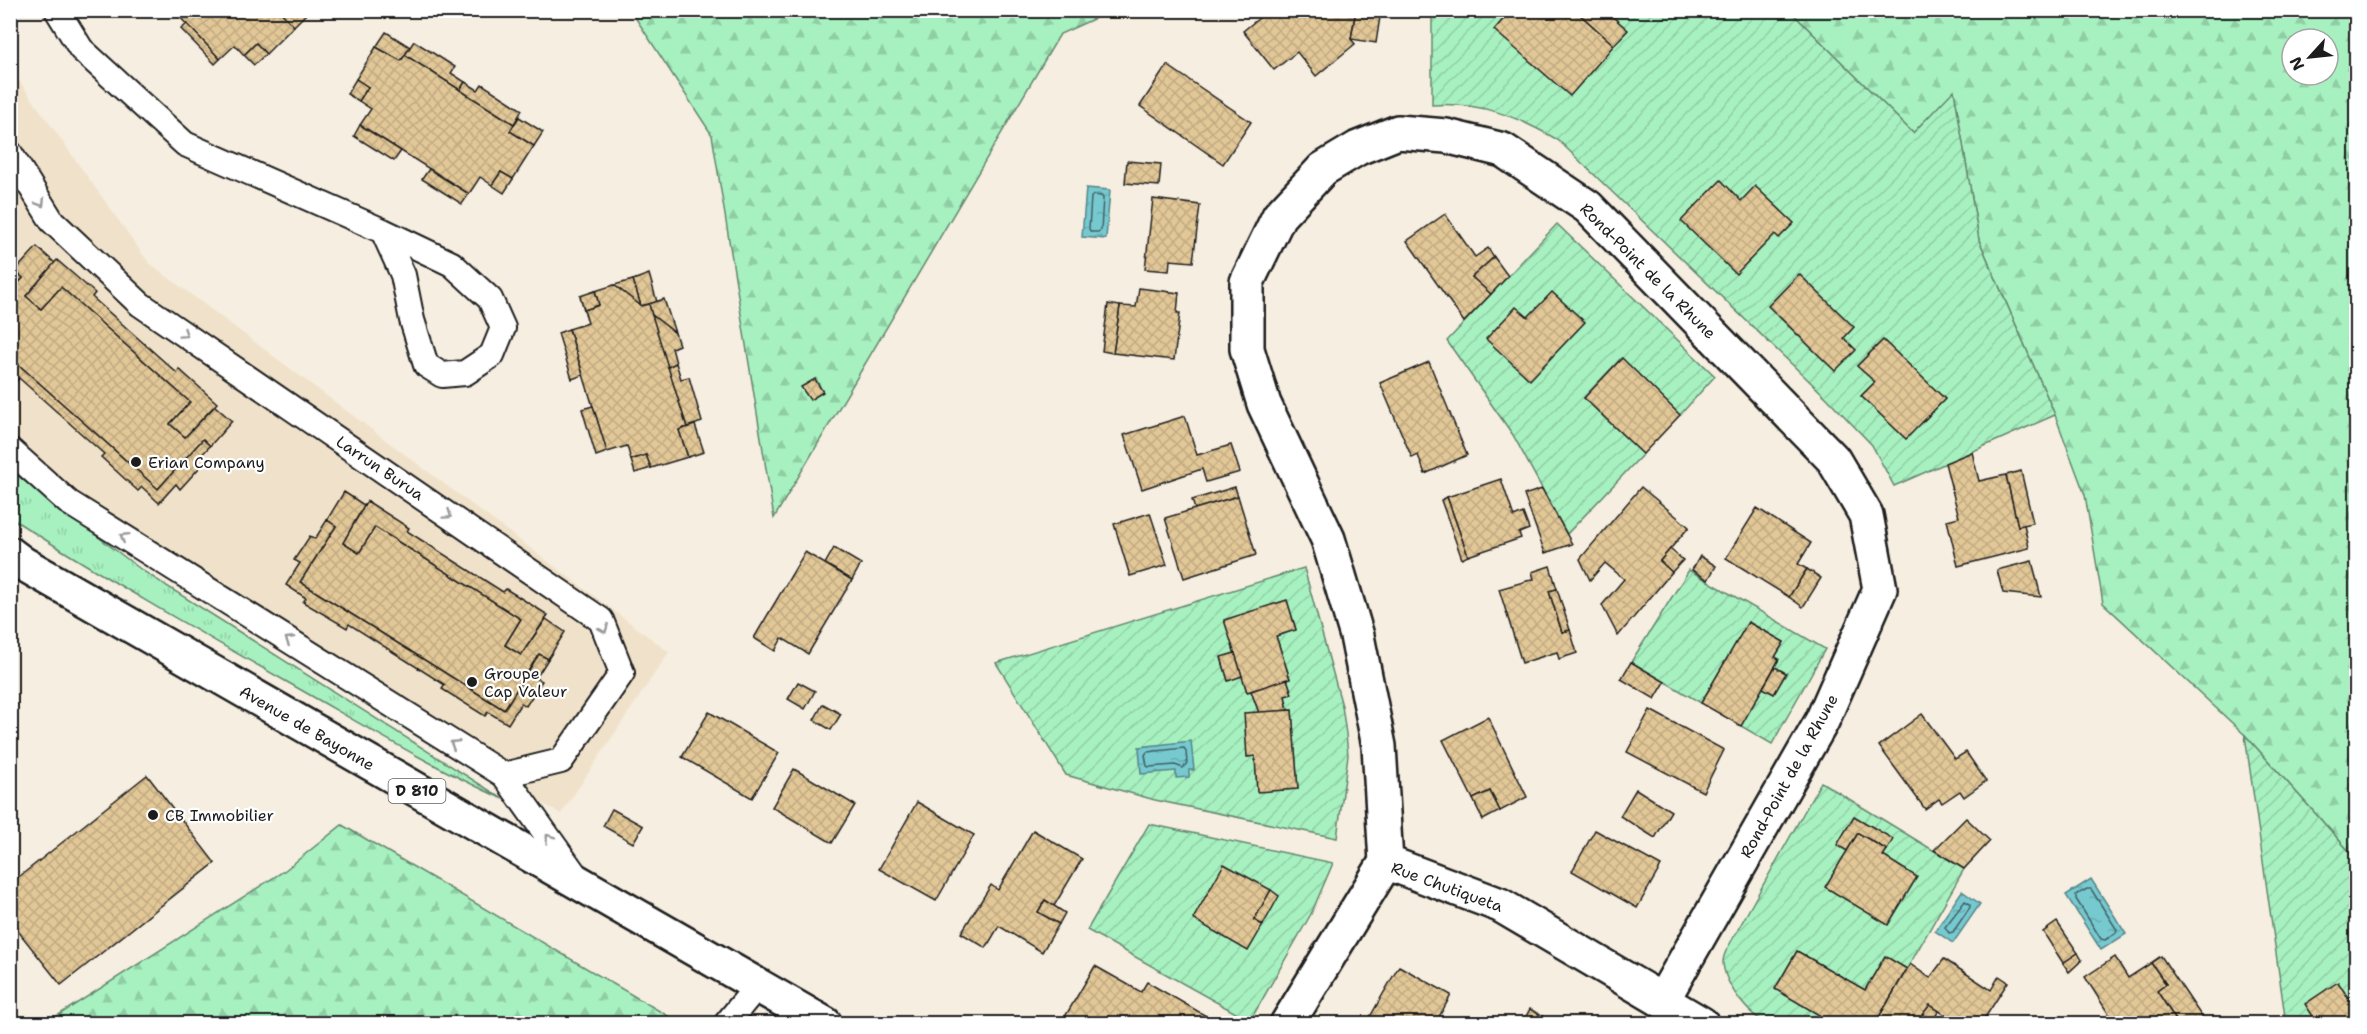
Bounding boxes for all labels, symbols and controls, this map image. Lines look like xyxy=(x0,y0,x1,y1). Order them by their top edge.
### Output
north arrow xyxy=(2280,27,2340,87)
text: N xyxy=(2285,53,2309,74)
one-way arrow xyxy=(33,197,45,207)
street label: Rond-Point de la Rhune xyxy=(1575,198,1721,344)
one-way arrow xyxy=(177,327,188,338)
street label: Larrun Burua xyxy=(332,431,428,505)
place label: Erian Company xyxy=(148,452,265,473)
marker: Erian Company xyxy=(129,455,143,469)
one-way arrow xyxy=(442,508,453,519)
one-way arrow xyxy=(120,532,130,544)
one-way arrow xyxy=(597,624,610,634)
one-way arrow xyxy=(285,636,295,648)
place label: Groupe Cap Valeur xyxy=(484,663,568,702)
marker: Groupe Cap Valeur xyxy=(465,675,479,689)
street label: Avenue de Bayonne xyxy=(236,681,378,775)
street label: Rond-Point de la Rhune xyxy=(1735,690,1843,862)
one-way arrow xyxy=(450,740,461,751)
road number: D 810 xyxy=(388,779,446,803)
place label: CB Immobilier xyxy=(165,805,274,826)
marker: CB Immobilier xyxy=(146,808,160,822)
one-way arrow xyxy=(545,833,556,844)
street label: Rue Chutiqueta xyxy=(1388,857,1506,917)

